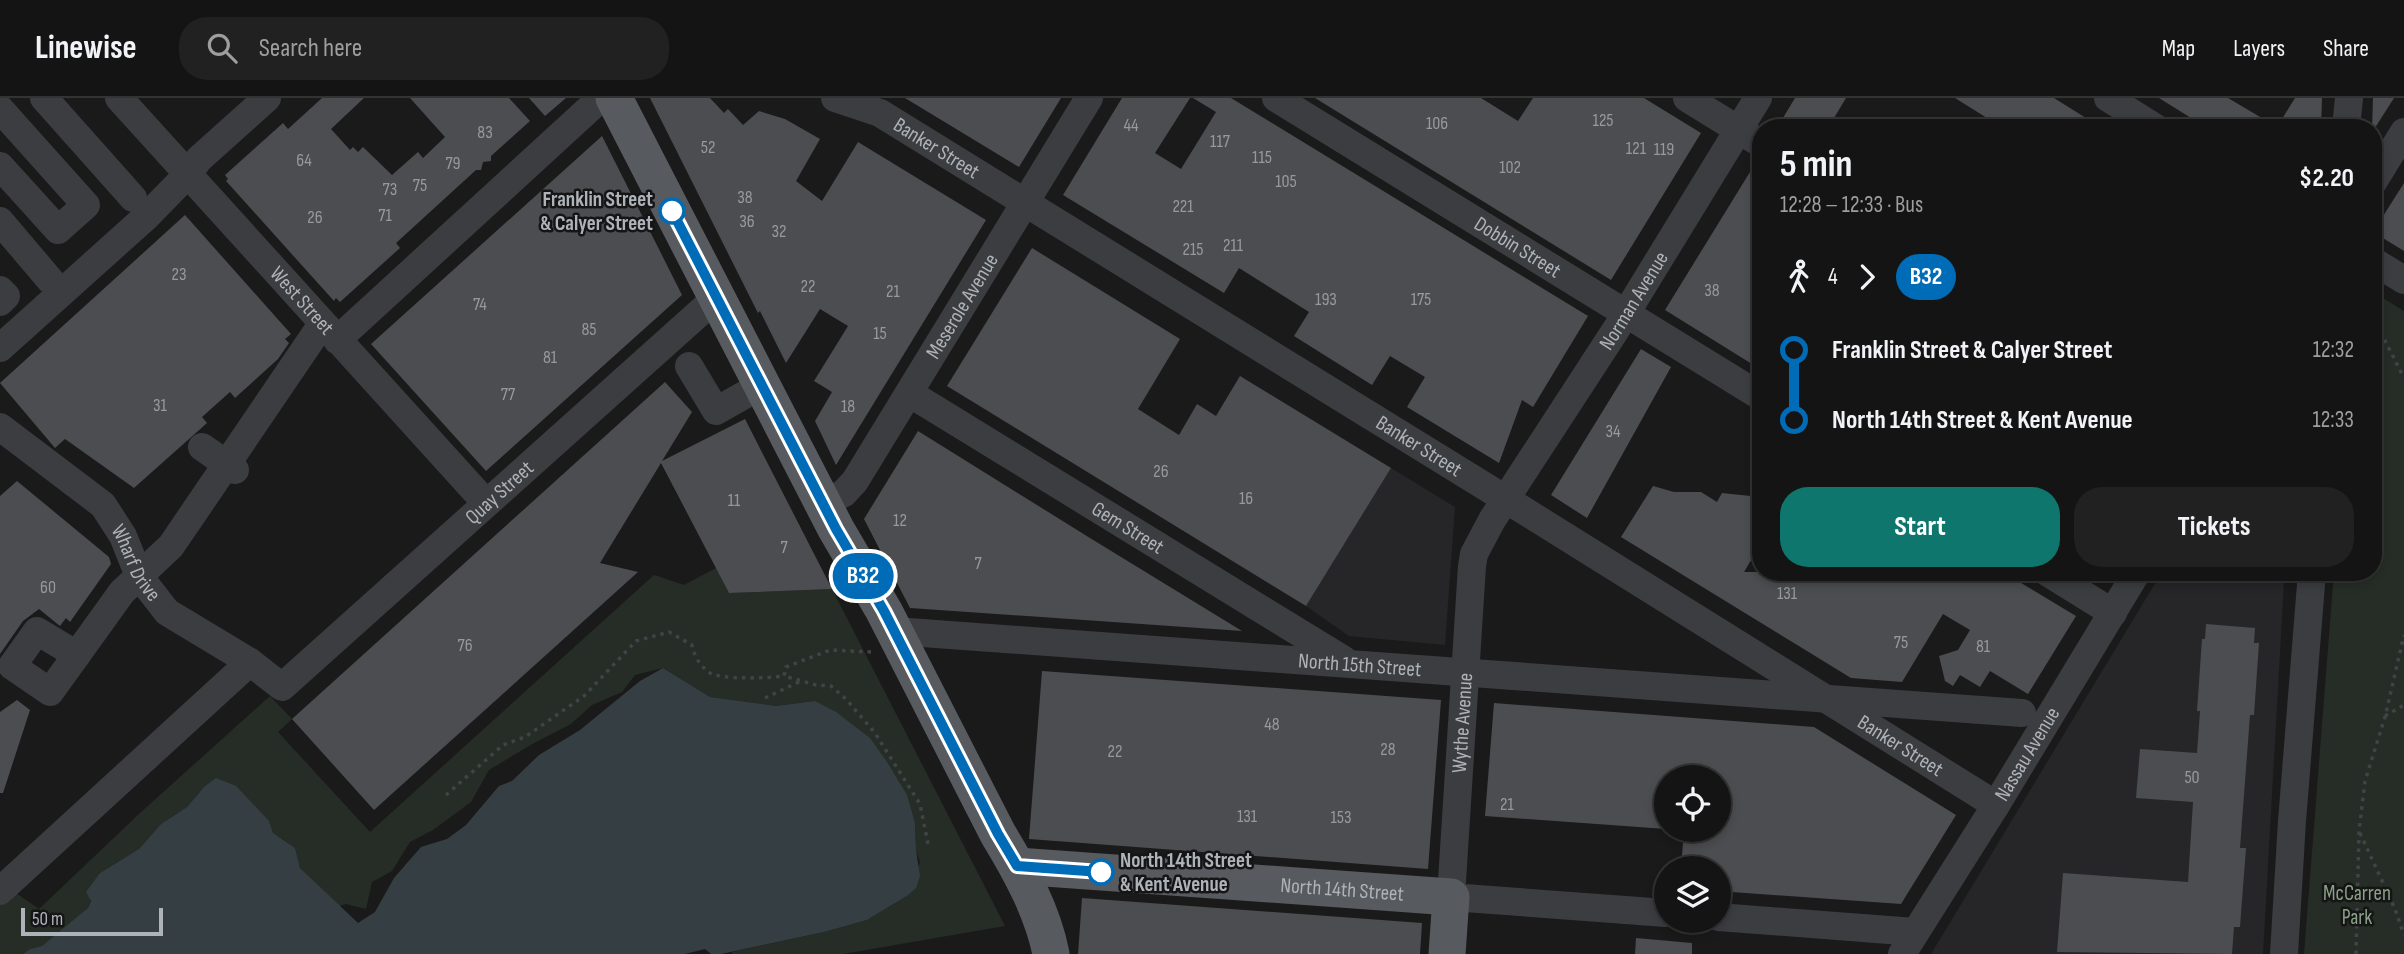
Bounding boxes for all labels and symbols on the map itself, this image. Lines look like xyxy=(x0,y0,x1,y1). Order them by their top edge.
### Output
house number: 125 xyxy=(1592,110,1614,131)
street label: Banker Street xyxy=(889,112,984,184)
house number: 106 xyxy=(1426,113,1448,134)
house number: 44 xyxy=(1123,115,1139,136)
house number: 83 xyxy=(477,122,493,143)
house number: 117 xyxy=(1210,131,1231,152)
house number: 52 xyxy=(701,137,715,158)
house number: 121 xyxy=(1626,138,1647,159)
house number: 119 xyxy=(1654,139,1674,160)
house number: 115 xyxy=(1252,147,1272,168)
house number: 64 xyxy=(296,150,312,171)
house number: 79 xyxy=(445,153,461,174)
house number: 102 xyxy=(1499,157,1521,178)
house number: 105 xyxy=(1275,171,1297,192)
house number: 75 xyxy=(413,175,427,196)
house number: 73 xyxy=(383,179,397,200)
place label: Franklin Street & Calyer Street xyxy=(540,187,653,236)
house number: 38 xyxy=(737,187,753,208)
house number: 221 xyxy=(1172,196,1194,217)
marker: Franklin Street & Calyer Street xyxy=(659,198,685,224)
house number: 71 xyxy=(378,205,392,226)
house number: 26 xyxy=(307,207,323,228)
house number: 36 xyxy=(739,211,755,232)
street label: Dobbin Street xyxy=(1470,211,1566,283)
house number: 32 xyxy=(772,221,786,242)
house number: 211 xyxy=(1223,235,1244,256)
house number: 215 xyxy=(1183,239,1204,260)
street label: Norman Avenue xyxy=(1594,247,1673,354)
street label: Meserole Avenue xyxy=(920,249,1003,363)
street label: West Street xyxy=(265,261,340,340)
house number: 23 xyxy=(172,264,187,285)
house number: 22 xyxy=(801,276,815,297)
house number: 38 xyxy=(1704,280,1720,301)
house number: 21 xyxy=(886,281,901,302)
house number: 193 xyxy=(1315,289,1337,310)
house number: 175 xyxy=(1411,289,1431,310)
house number: 74 xyxy=(473,294,487,315)
house number: 85 xyxy=(581,319,597,340)
house number: 15 xyxy=(873,323,887,344)
house number: 81 xyxy=(543,347,558,368)
house number: 77 xyxy=(501,384,516,405)
house number: 31 xyxy=(153,395,168,416)
house number: 18 xyxy=(841,396,855,417)
street label: Banker Street xyxy=(1372,410,1467,482)
house number: 34 xyxy=(1605,421,1621,442)
street label: Quay Street xyxy=(460,455,538,529)
house number: 26 xyxy=(1153,461,1169,482)
house number: 16 xyxy=(1239,488,1253,509)
house number: 11 xyxy=(728,490,741,511)
street label: Gem Street xyxy=(1087,496,1169,559)
house number: 12 xyxy=(893,510,907,531)
street label: Wharf Drive xyxy=(106,519,166,606)
house number: 7 xyxy=(780,537,788,558)
line badge: B32 xyxy=(823,553,903,599)
house number: 7 xyxy=(974,553,982,574)
house number: 60 xyxy=(40,577,56,598)
house number: 131 xyxy=(1777,583,1798,604)
house number: 75 xyxy=(1894,632,1908,653)
house number: 76 xyxy=(457,635,473,656)
house number: 81 xyxy=(1976,636,1991,657)
street label: North 15th Street xyxy=(1297,648,1422,682)
street label: Wythe Avenue xyxy=(1446,672,1478,774)
street label: Nassau Avenue xyxy=(1989,702,2065,805)
street label: Banker Street xyxy=(1853,709,1948,782)
house number: 48 xyxy=(1264,714,1280,735)
house number: 28 xyxy=(1380,739,1396,760)
house number: 22 xyxy=(1108,741,1122,762)
house number: 50 xyxy=(2184,767,2200,788)
house number: 21 xyxy=(1500,794,1515,815)
house number: 131 xyxy=(1237,806,1258,827)
house number: 153 xyxy=(1330,807,1352,828)
place label: North 14th Street & Kent Avenue xyxy=(1120,848,1252,897)
marker: North 14th Street & Kent Avenue xyxy=(1088,859,1114,885)
street label: North 14th Street xyxy=(1280,872,1405,906)
park label: McCarren Park xyxy=(2323,881,2391,930)
scale bar xyxy=(21,905,163,937)

